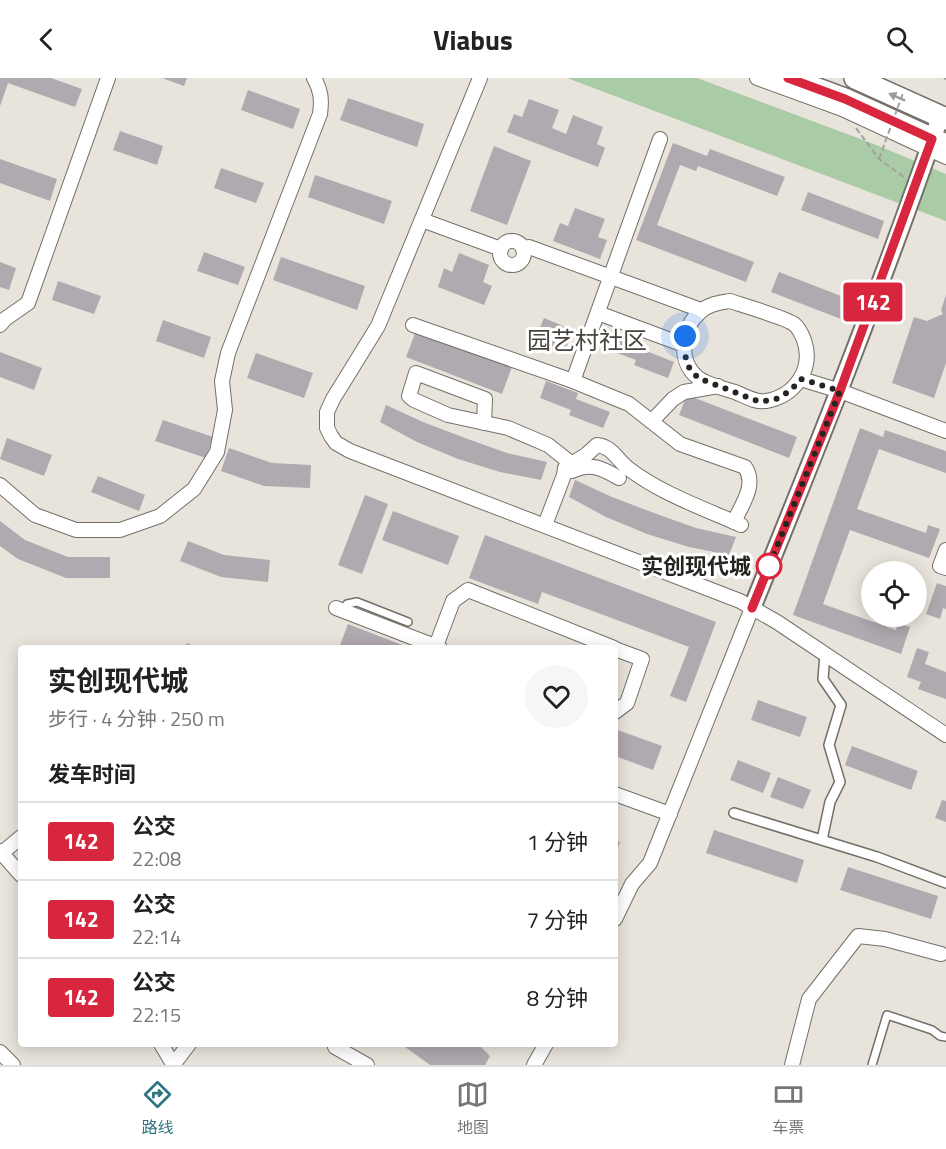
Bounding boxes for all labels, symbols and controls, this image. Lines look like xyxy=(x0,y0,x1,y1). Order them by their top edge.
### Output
text: Viabus xyxy=(433,19,513,60)
icon: back xyxy=(30,23,63,56)
icon: search xyxy=(883,23,916,56)
one-way arrow xyxy=(889,93,906,102)
line badge: 142 xyxy=(838,282,908,322)
text: 142 xyxy=(855,286,891,318)
your location xyxy=(670,321,700,351)
district label: 园艺村社区 xyxy=(527,322,647,358)
place label: 实创现代城 xyxy=(641,549,751,583)
marker: 实创现代城 xyxy=(756,553,782,579)
map controls xyxy=(861,561,927,627)
button: locate xyxy=(861,561,927,627)
text: 实创现代城 xyxy=(48,659,188,702)
button: heart xyxy=(525,665,588,728)
text: 步行 · 4 分钟 · 250 m xyxy=(48,703,225,734)
text: 发车时间 xyxy=(48,757,136,791)
text: 公交 xyxy=(132,809,176,843)
text: 142 xyxy=(63,825,99,857)
text: 1 分钟 xyxy=(527,825,588,859)
text: 22:08 xyxy=(132,843,181,874)
text: 公交 xyxy=(132,887,176,921)
text: 142 xyxy=(63,903,99,935)
text: 7 分钟 xyxy=(527,903,588,937)
text: 22:14 xyxy=(132,921,181,952)
text: 公交 xyxy=(132,965,176,999)
text: 142 xyxy=(63,981,99,1013)
text: 8 分钟 xyxy=(527,981,588,1015)
text: 22:15 xyxy=(132,999,181,1030)
tab: 路线 xyxy=(141,1078,174,1139)
tab: 地图 xyxy=(456,1078,489,1139)
tab: 车票 xyxy=(772,1078,805,1139)

